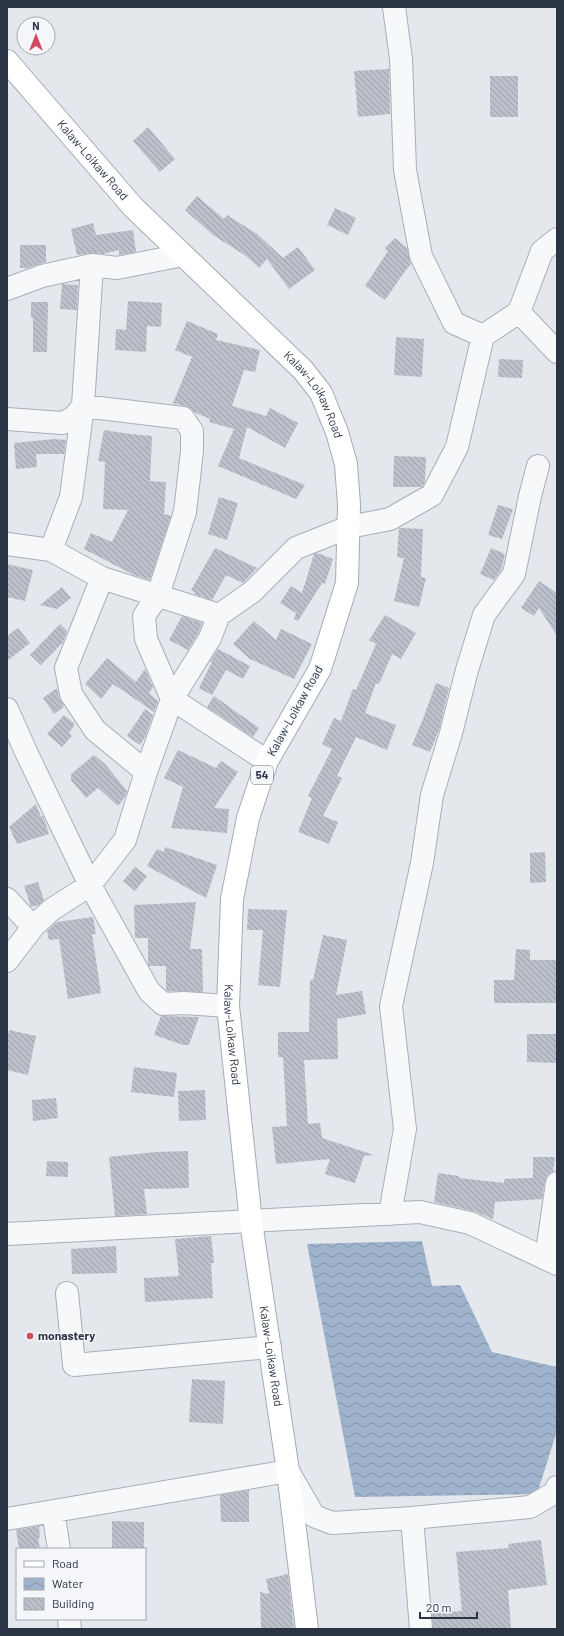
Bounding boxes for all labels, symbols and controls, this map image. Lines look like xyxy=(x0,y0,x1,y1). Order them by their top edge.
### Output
north arrow xyxy=(16,16,56,56)
text: N xyxy=(32,19,40,32)
street label: Kalaw-Loikaw Road xyxy=(55,117,132,203)
street label: Kalaw-Loikaw Road xyxy=(281,348,346,439)
street label: Kalaw-Loikaw Road xyxy=(263,663,325,758)
road number: 54 xyxy=(251,766,273,784)
street label: Kalaw-Loikaw Road xyxy=(222,984,244,1086)
street label: Kalaw-Loikaw Road xyxy=(258,1305,286,1407)
place label: monastery xyxy=(38,1328,95,1342)
marker: monastery xyxy=(25,1331,35,1341)
legend xyxy=(16,1548,146,1620)
text: Road xyxy=(52,1556,79,1570)
text: Water xyxy=(52,1576,84,1590)
scale bar xyxy=(420,1594,477,1620)
text: Building xyxy=(52,1596,94,1610)
text: 20 m xyxy=(426,1600,452,1614)

